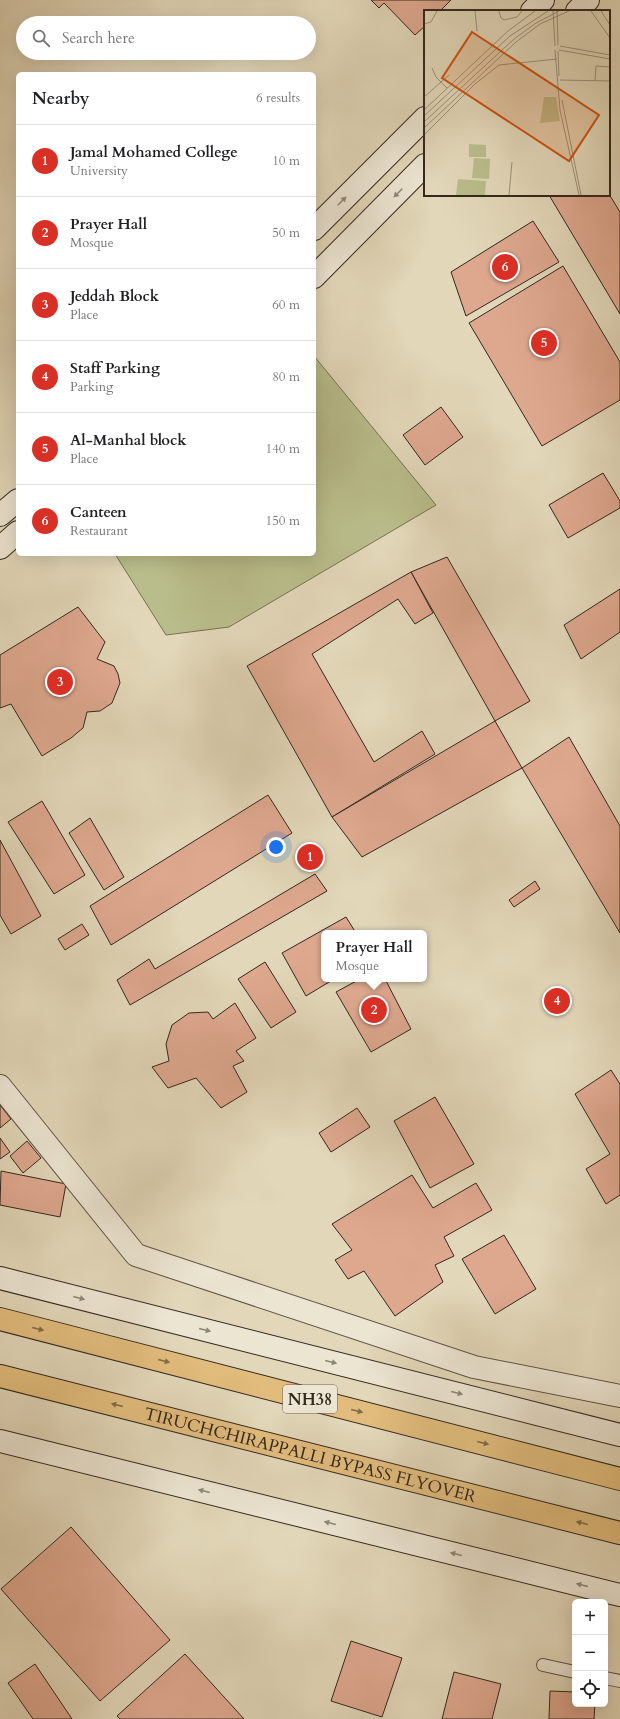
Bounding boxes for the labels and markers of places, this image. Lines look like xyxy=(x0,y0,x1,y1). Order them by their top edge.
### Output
pin: 6 xyxy=(492,252,518,282)
pin: 5 xyxy=(531,328,557,358)
pin: 3 xyxy=(47,667,73,697)
pin: 1 xyxy=(297,842,323,872)
pin: 4 xyxy=(544,986,570,1016)
pin: 2 xyxy=(361,995,387,1025)

